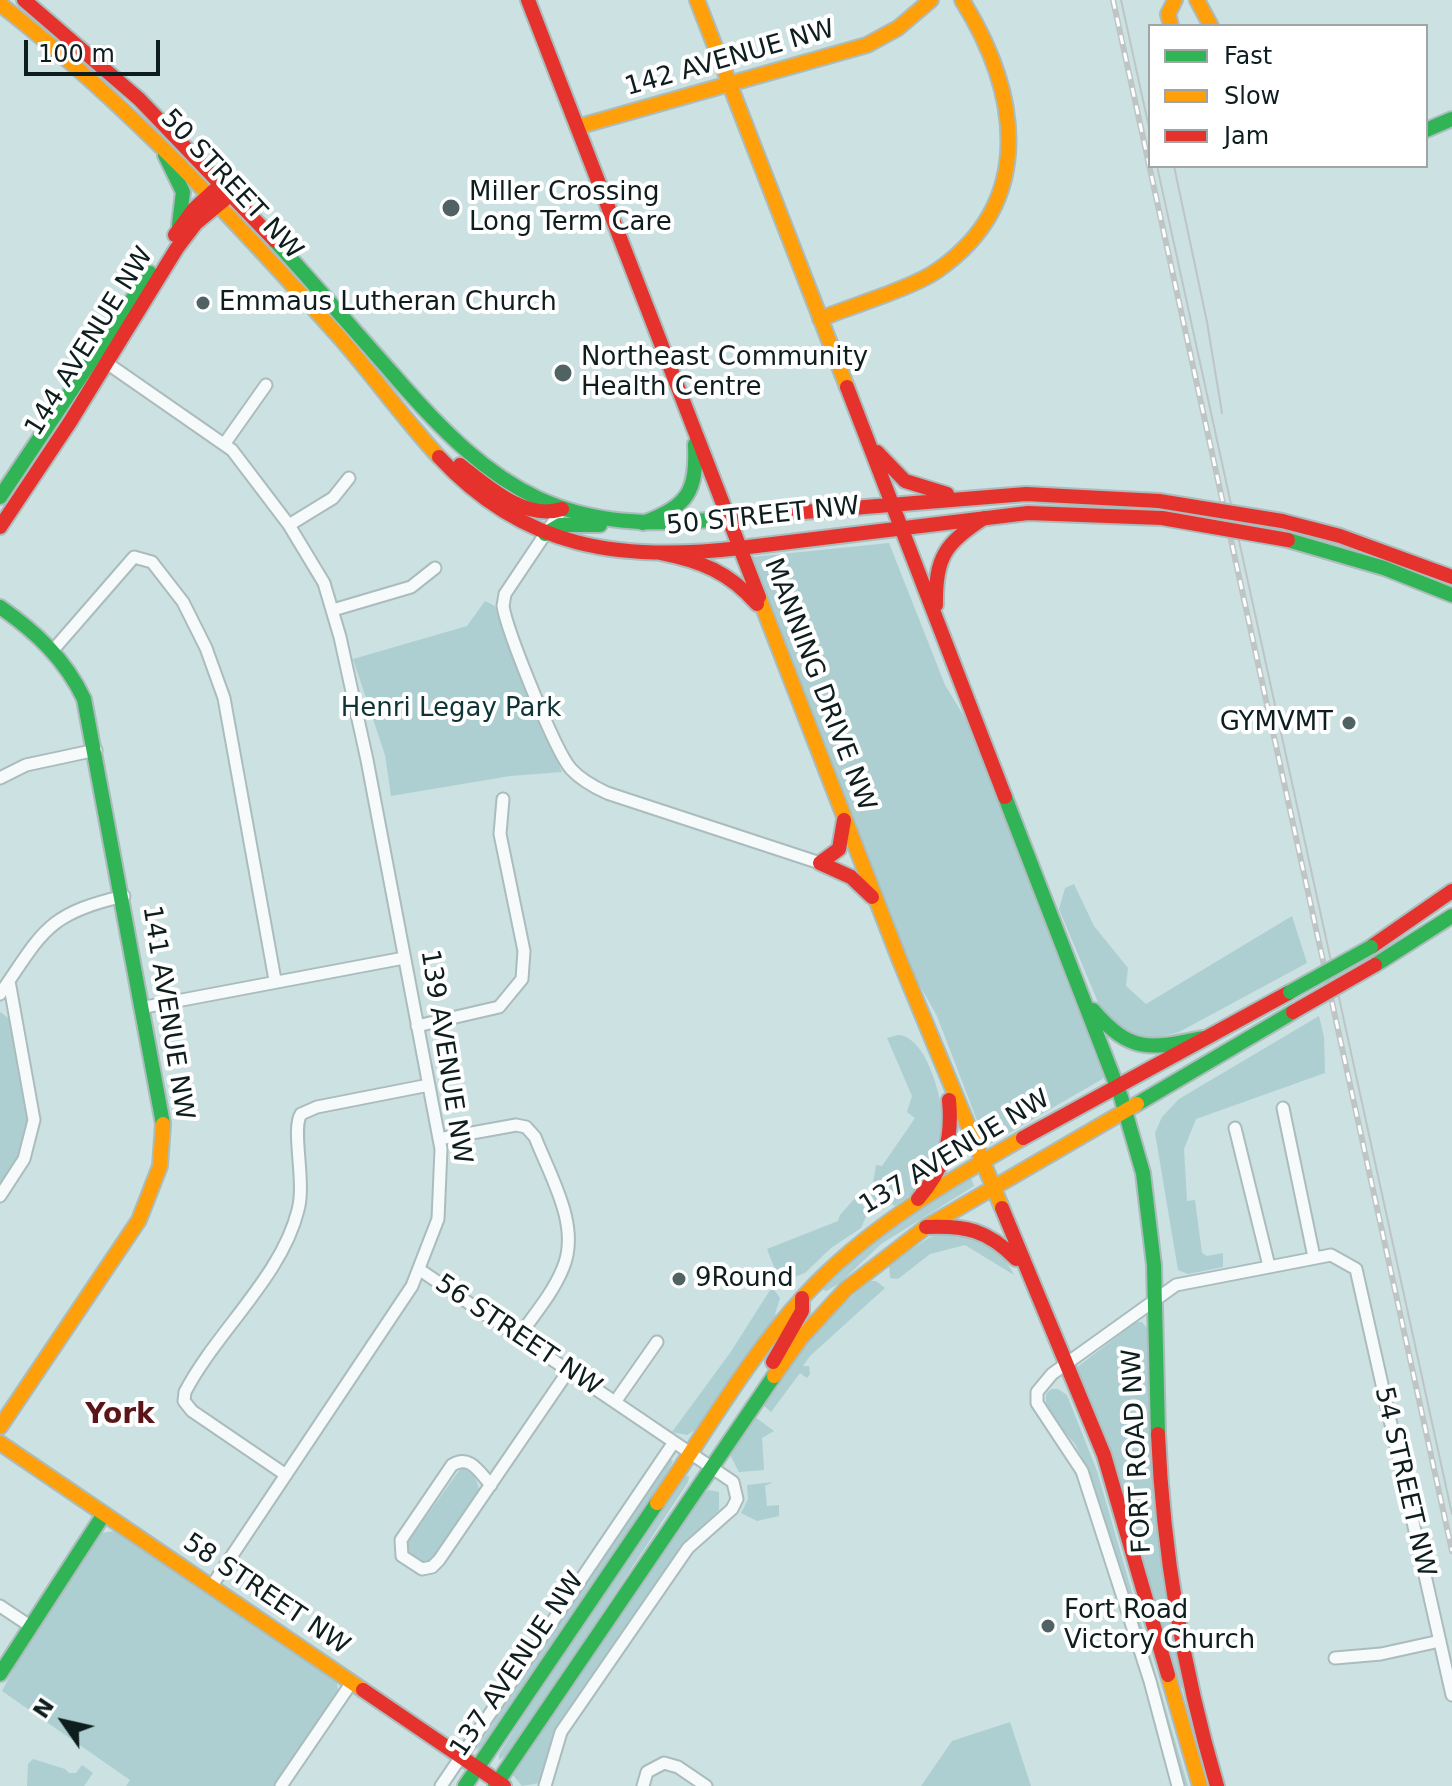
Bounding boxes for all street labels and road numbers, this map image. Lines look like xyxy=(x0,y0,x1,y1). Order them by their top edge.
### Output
street label: 142 AVENUE NW xyxy=(622,14,838,104)
street label: 50 STREET NW xyxy=(153,103,309,267)
street label: 144 AVENUE NW xyxy=(19,242,161,442)
street label: 50 STREET NW xyxy=(665,491,861,543)
street label: MANNING DRIVE NW xyxy=(756,554,882,816)
street label: 141 AVENUE NW xyxy=(135,904,199,1122)
street label: 139 AVENUE NW xyxy=(413,948,477,1166)
street label: 137 AVENUE NW xyxy=(854,1084,1056,1222)
street label: 56 STREET NW xyxy=(429,1269,607,1403)
street label: FORT ROAD NW xyxy=(1117,1348,1159,1554)
street label: 54 STREET NW xyxy=(1367,1384,1441,1580)
street label: 58 STREET NW xyxy=(177,1528,355,1662)
street label: 137 AVENUE NW xyxy=(445,1567,591,1763)

